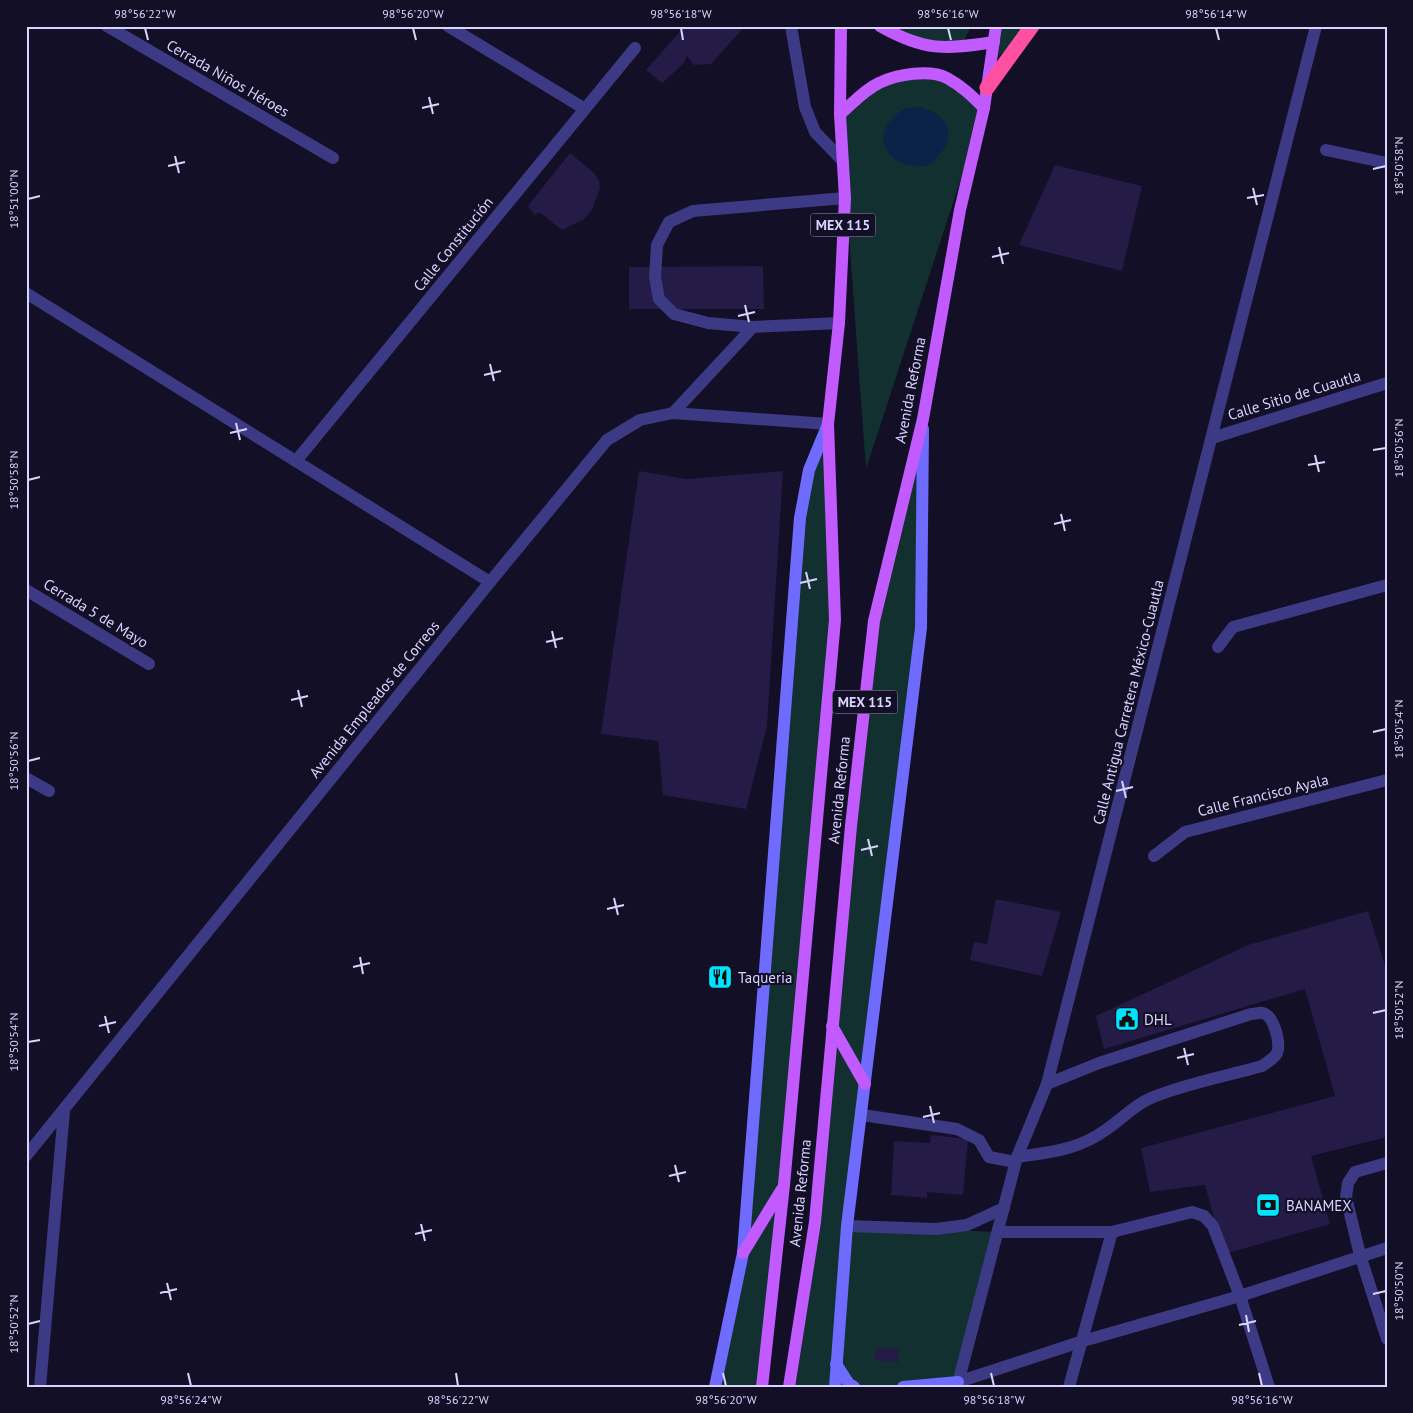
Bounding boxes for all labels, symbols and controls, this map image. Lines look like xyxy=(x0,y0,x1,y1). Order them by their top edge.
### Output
text: 98°56'22"W xyxy=(114,6,176,21)
text: 98°56'20"W xyxy=(382,6,444,21)
text: 98°56'18"W xyxy=(650,6,712,21)
text: 98°56'16"W xyxy=(917,6,979,21)
text: 98°56'14"W xyxy=(1185,6,1247,21)
street label: Cerrada Niños Héroes xyxy=(163,35,293,121)
text: 18°50'58"N xyxy=(1391,136,1406,196)
text: 18°51'00"N xyxy=(6,169,21,229)
street label: Calle Constitución xyxy=(409,193,497,295)
road number: MEX 115 xyxy=(810,214,876,236)
street label: Avenida Reforma xyxy=(890,335,930,445)
street label: Calle Sitio de Cuautla xyxy=(1225,366,1363,424)
text: 18°50'56"N xyxy=(1391,418,1406,478)
text: 18°50'58"N xyxy=(6,450,21,510)
street label: Cerrada 5 de Mayo xyxy=(40,574,152,652)
street label: Calle Antigua Carretera México-Cuautla xyxy=(1088,578,1168,826)
street label: Avenida Empleados de Correos xyxy=(305,617,443,781)
road number: MEX 115 xyxy=(832,690,898,714)
text: 18°50'54"N xyxy=(1391,699,1406,759)
text: 18°50'56"N xyxy=(6,731,21,791)
street label: Avenida Reforma xyxy=(824,735,854,845)
street label: Calle Francisco Ayala xyxy=(1196,770,1330,820)
restaurant icon: Taqueria xyxy=(707,964,733,990)
place label: Taqueria xyxy=(738,968,793,987)
text: 18°50'52"N xyxy=(1391,980,1406,1040)
public building icon: DHL xyxy=(1114,1006,1140,1032)
place label: DHL xyxy=(1144,1010,1172,1029)
text: 18°50'54"N xyxy=(6,1012,21,1072)
street label: Avenida Reforma xyxy=(785,1138,815,1248)
bank icon: BANAMEX xyxy=(1255,1192,1281,1218)
place label: BANAMEX xyxy=(1286,1196,1352,1215)
text: 18°50'50"N xyxy=(1391,1261,1406,1321)
text: 18°50'52"N xyxy=(6,1294,21,1354)
text: 98°56'24"W xyxy=(160,1392,222,1407)
text: 98°56'22"W xyxy=(427,1392,489,1407)
text: 98°56'20"W xyxy=(695,1392,757,1407)
text: 98°56'18"W xyxy=(963,1392,1025,1407)
text: 98°56'16"W xyxy=(1231,1392,1293,1407)

